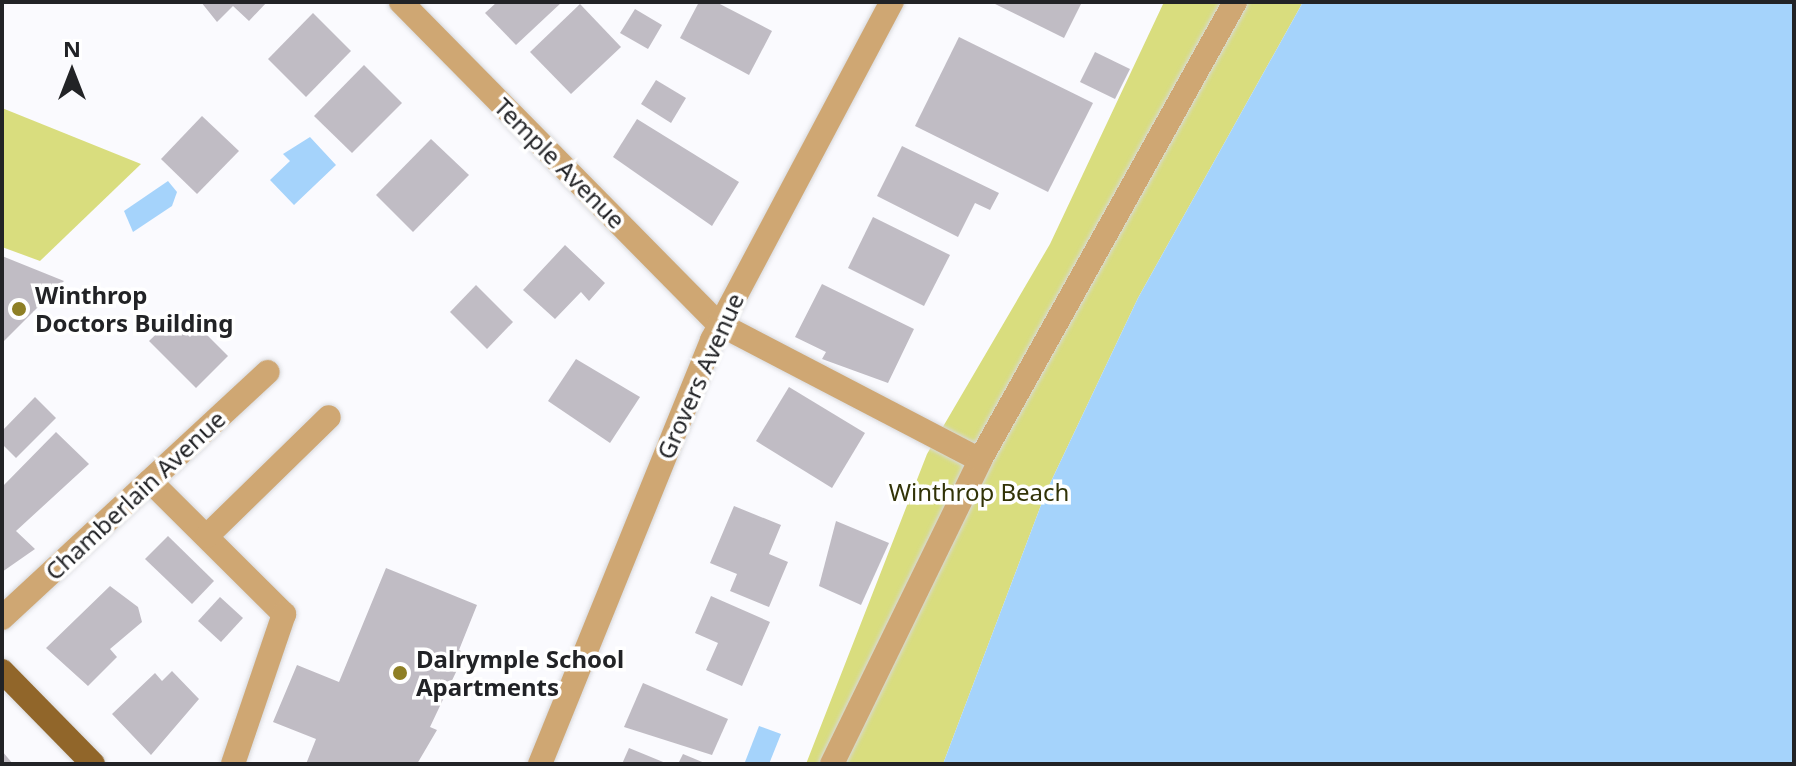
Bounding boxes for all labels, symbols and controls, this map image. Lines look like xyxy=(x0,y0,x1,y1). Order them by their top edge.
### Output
north arrow xyxy=(32,32,112,112)
text: N xyxy=(63,33,81,63)
street label: Temple Avenue xyxy=(489,92,631,234)
place label: Winthrop Doctors Building xyxy=(35,281,233,337)
street label: Grovers Avenue xyxy=(651,289,749,463)
marker: Winthrop Doctors Building xyxy=(10,300,28,318)
street label: Chamberlain Avenue xyxy=(39,404,231,586)
park label: Winthrop Beach xyxy=(889,478,1069,506)
place label: Dalrymple School Apartments xyxy=(416,645,624,701)
marker: Dalrymple School Apartments xyxy=(391,664,409,682)

